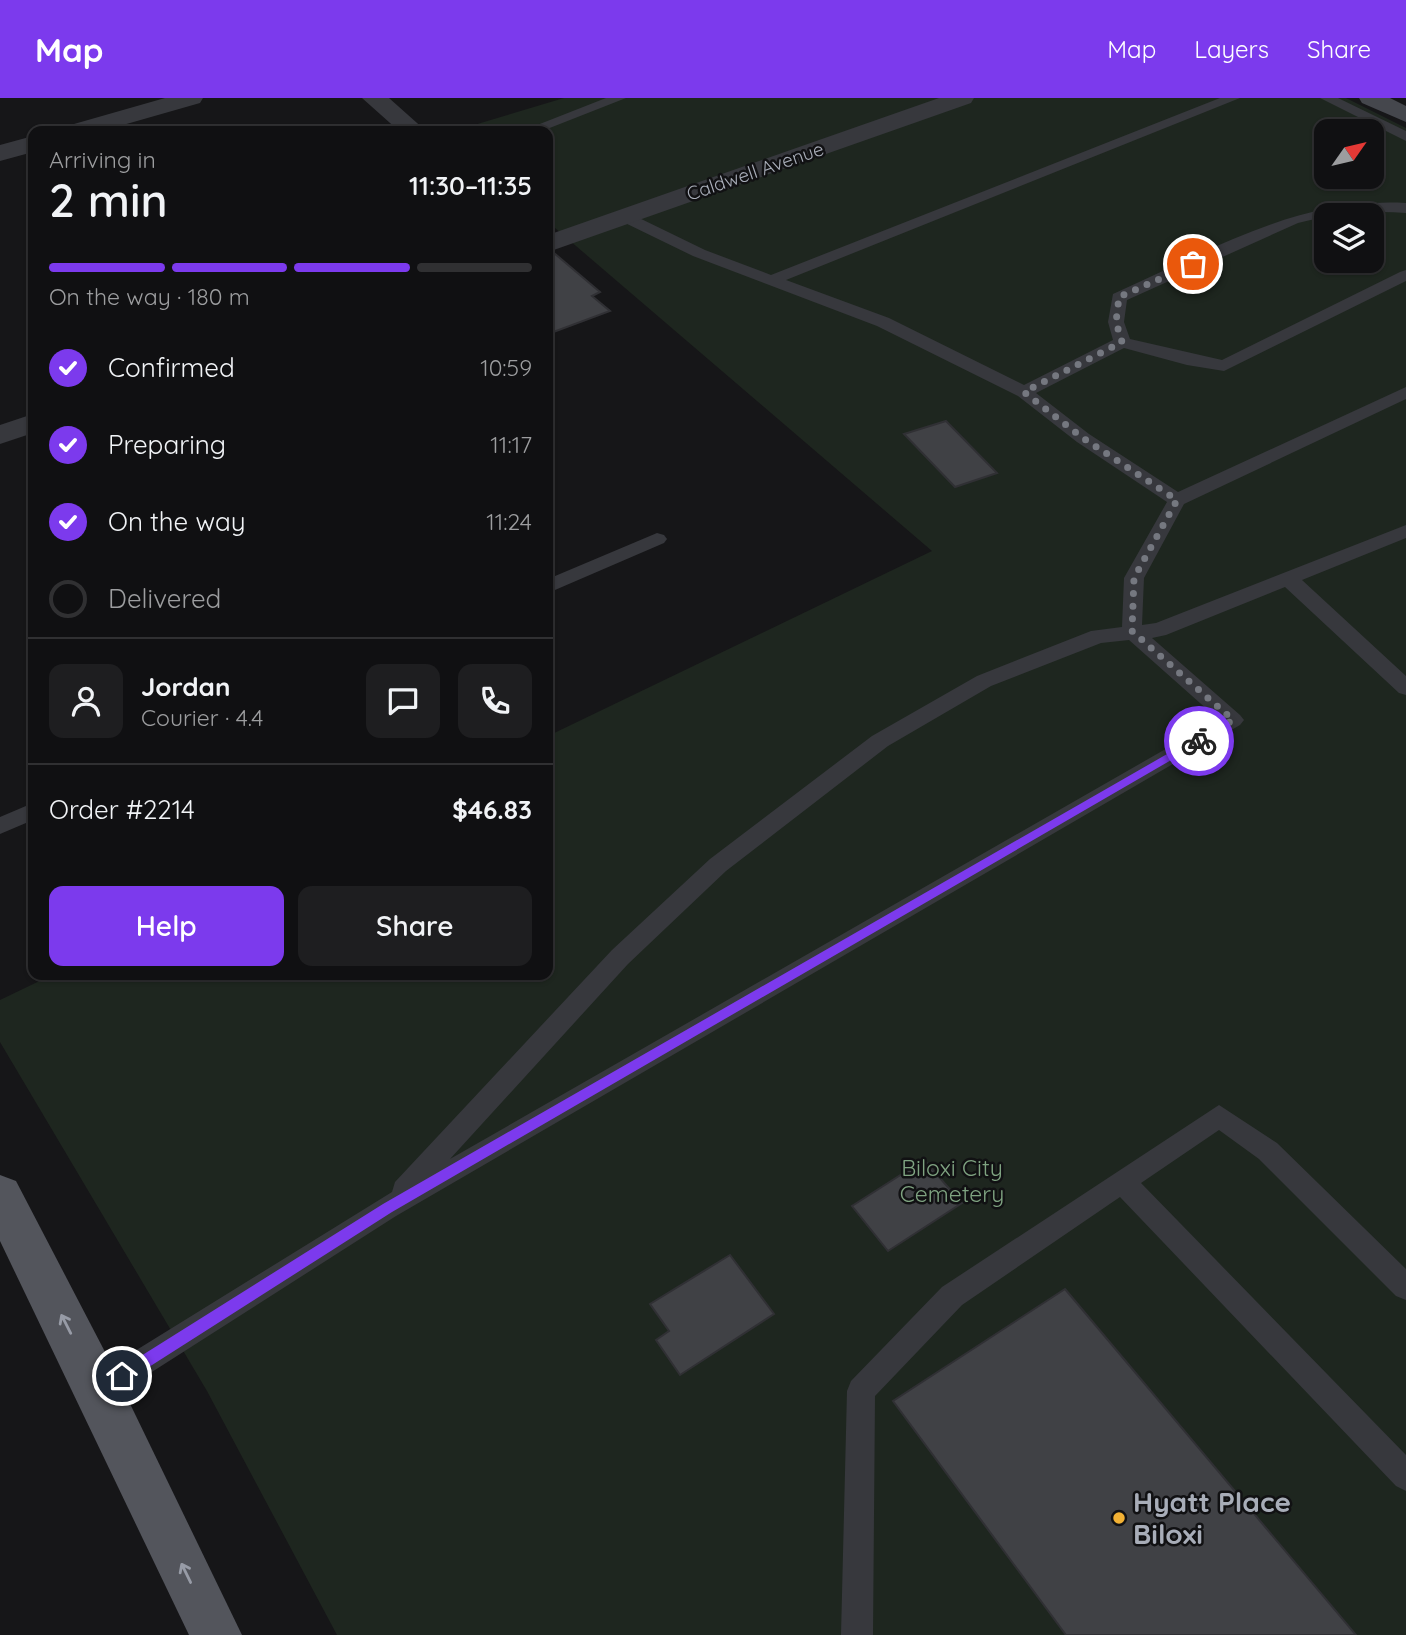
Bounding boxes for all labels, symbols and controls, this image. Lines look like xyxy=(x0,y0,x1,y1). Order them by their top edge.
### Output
text: Map xyxy=(35,29,103,70)
text: Map xyxy=(1107,34,1156,64)
text: Layers xyxy=(1194,34,1269,64)
text: Share xyxy=(1307,34,1371,64)
north arrow xyxy=(1314,119,1384,189)
map controls xyxy=(1314,119,1384,273)
street label: Caldwell Avenue xyxy=(683,136,827,206)
text: Arriving in xyxy=(49,145,156,174)
text: 11:30–11:35 xyxy=(409,169,532,202)
text: 2 min xyxy=(49,171,168,229)
button: layers xyxy=(1314,203,1384,273)
pin xyxy=(1163,234,1223,294)
icon: bag xyxy=(1174,245,1212,283)
text: On the way · 180 m xyxy=(49,282,250,311)
icon: check xyxy=(49,349,87,387)
text: Confirmed xyxy=(108,351,235,384)
text: 10:59 xyxy=(480,353,532,382)
icon: check xyxy=(49,426,87,464)
text: Preparing xyxy=(108,428,226,461)
text: 11:17 xyxy=(490,430,532,459)
icon: check xyxy=(49,503,87,541)
text: On the way xyxy=(108,505,246,538)
text: 11:24 xyxy=(486,507,532,536)
text: Delivered xyxy=(108,582,221,615)
button: person xyxy=(49,664,123,738)
button: chat xyxy=(366,664,440,738)
button: phone xyxy=(458,664,532,738)
text: Jordan xyxy=(141,670,230,703)
text: Courier · 4.4 xyxy=(141,703,263,732)
courier xyxy=(1164,706,1234,776)
icon: bike xyxy=(1180,722,1218,760)
text: Order #2214 xyxy=(49,793,195,826)
text: $46.83 xyxy=(452,793,532,826)
button: Help xyxy=(49,886,284,966)
button: Share xyxy=(298,886,532,966)
park label: Biloxi City Cemetery xyxy=(900,1153,1004,1208)
one-way arrow xyxy=(59,1315,73,1335)
pin xyxy=(92,1346,152,1406)
icon: home xyxy=(103,1357,141,1395)
place label: Hyatt Place Biloxi xyxy=(1133,1484,1291,1551)
marker: Hyatt Place Biloxi xyxy=(1111,1510,1127,1526)
one-way arrow xyxy=(179,1563,192,1584)

